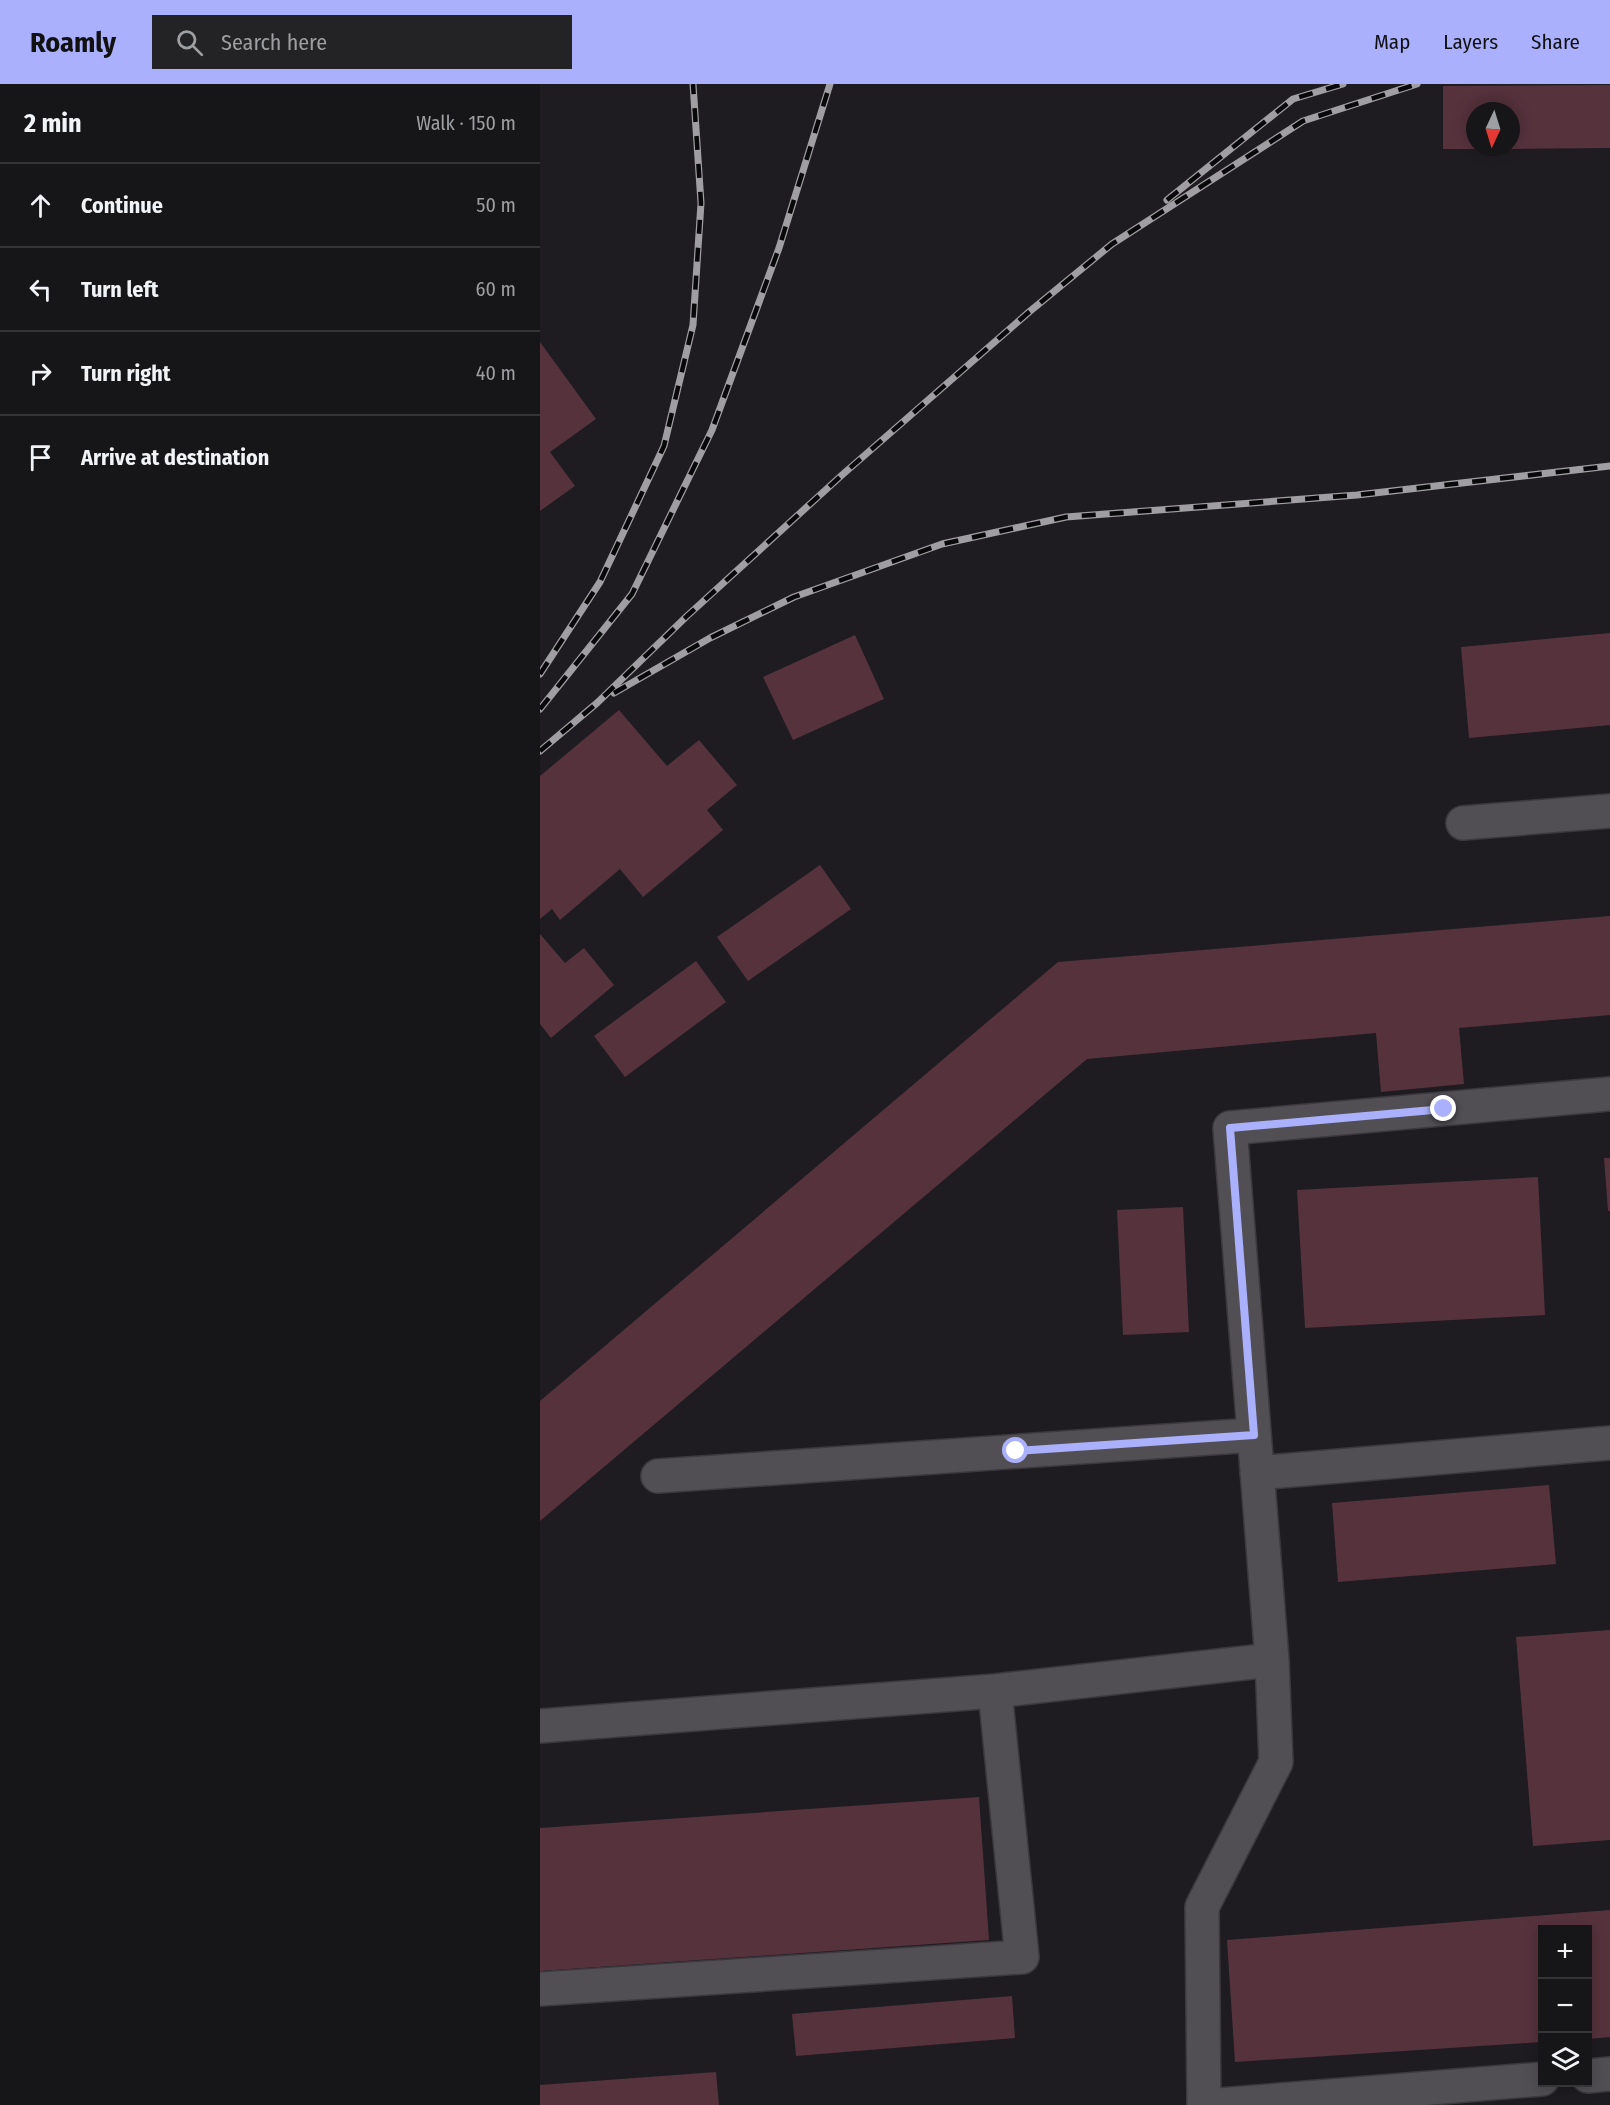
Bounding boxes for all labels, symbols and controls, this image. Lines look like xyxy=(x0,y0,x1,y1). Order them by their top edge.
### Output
search box xyxy=(152,15,572,69)
text: Roamly xyxy=(30,26,116,59)
icon: search xyxy=(173,26,206,59)
text: Search here xyxy=(221,29,327,56)
text: Map xyxy=(1374,29,1410,55)
text: Layers xyxy=(1443,29,1498,55)
text: Share xyxy=(1531,29,1580,55)
north arrow xyxy=(1466,102,1520,156)
text: 2 min xyxy=(24,108,82,139)
text: Walk · 150 m xyxy=(416,111,516,135)
icon: ahead xyxy=(24,189,57,222)
text: Continue xyxy=(81,192,163,219)
text: 50 m xyxy=(476,193,516,217)
icon: left xyxy=(24,273,57,306)
text: Turn left xyxy=(81,276,159,303)
text: 60 m xyxy=(476,277,516,301)
icon: right xyxy=(24,357,57,390)
text: Turn right xyxy=(81,360,170,387)
text: 40 m xyxy=(476,361,516,385)
icon: arrive xyxy=(24,441,57,474)
text: Arrive at destination xyxy=(81,444,269,471)
route end xyxy=(1430,1095,1456,1121)
route start xyxy=(1002,1437,1028,1463)
map controls xyxy=(1538,1925,1592,2087)
button: + xyxy=(1538,1925,1592,1979)
button: − xyxy=(1538,1979,1592,2033)
button: layers xyxy=(1538,2033,1592,2087)

